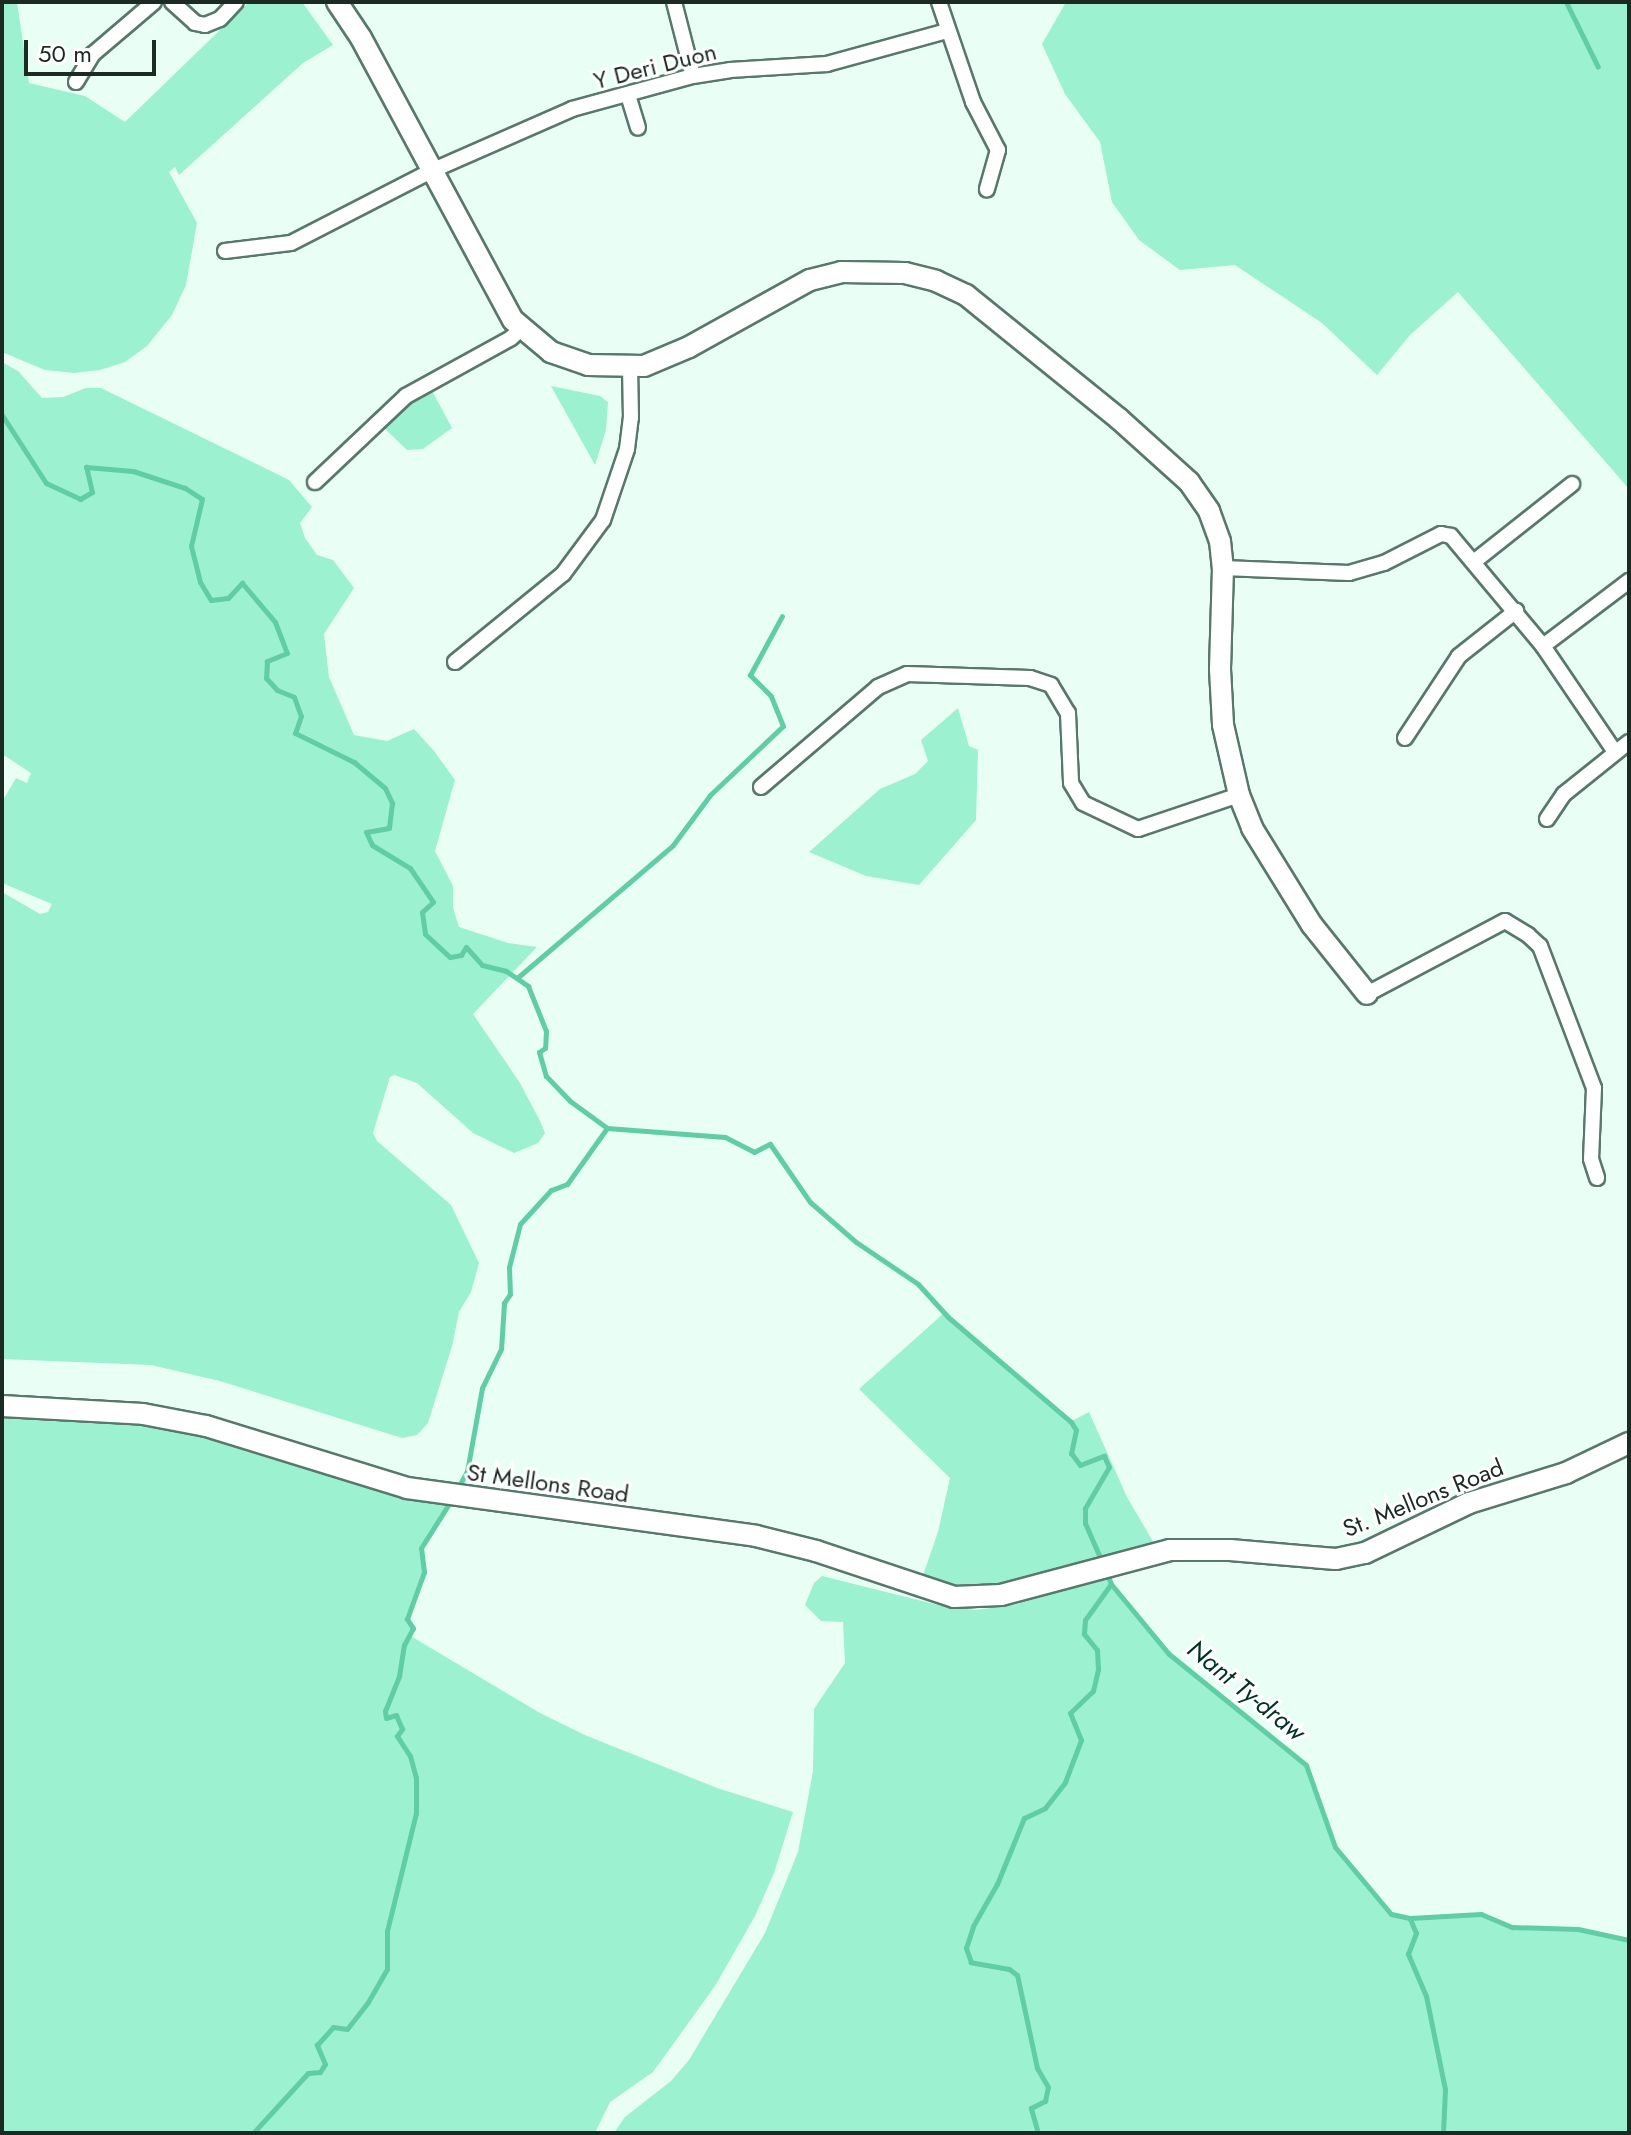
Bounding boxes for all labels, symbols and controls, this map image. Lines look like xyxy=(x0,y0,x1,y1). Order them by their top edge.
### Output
scale bar xyxy=(28,24,160,74)
text: 50 m xyxy=(38,36,92,71)
street label: Y Deri Duon xyxy=(591,37,719,95)
street label: St. Mellons Road xyxy=(1339,1453,1507,1543)
street label: St Mellons Road xyxy=(465,1457,631,1509)
water label: Nant Ty-draw xyxy=(1181,1634,1311,1748)

